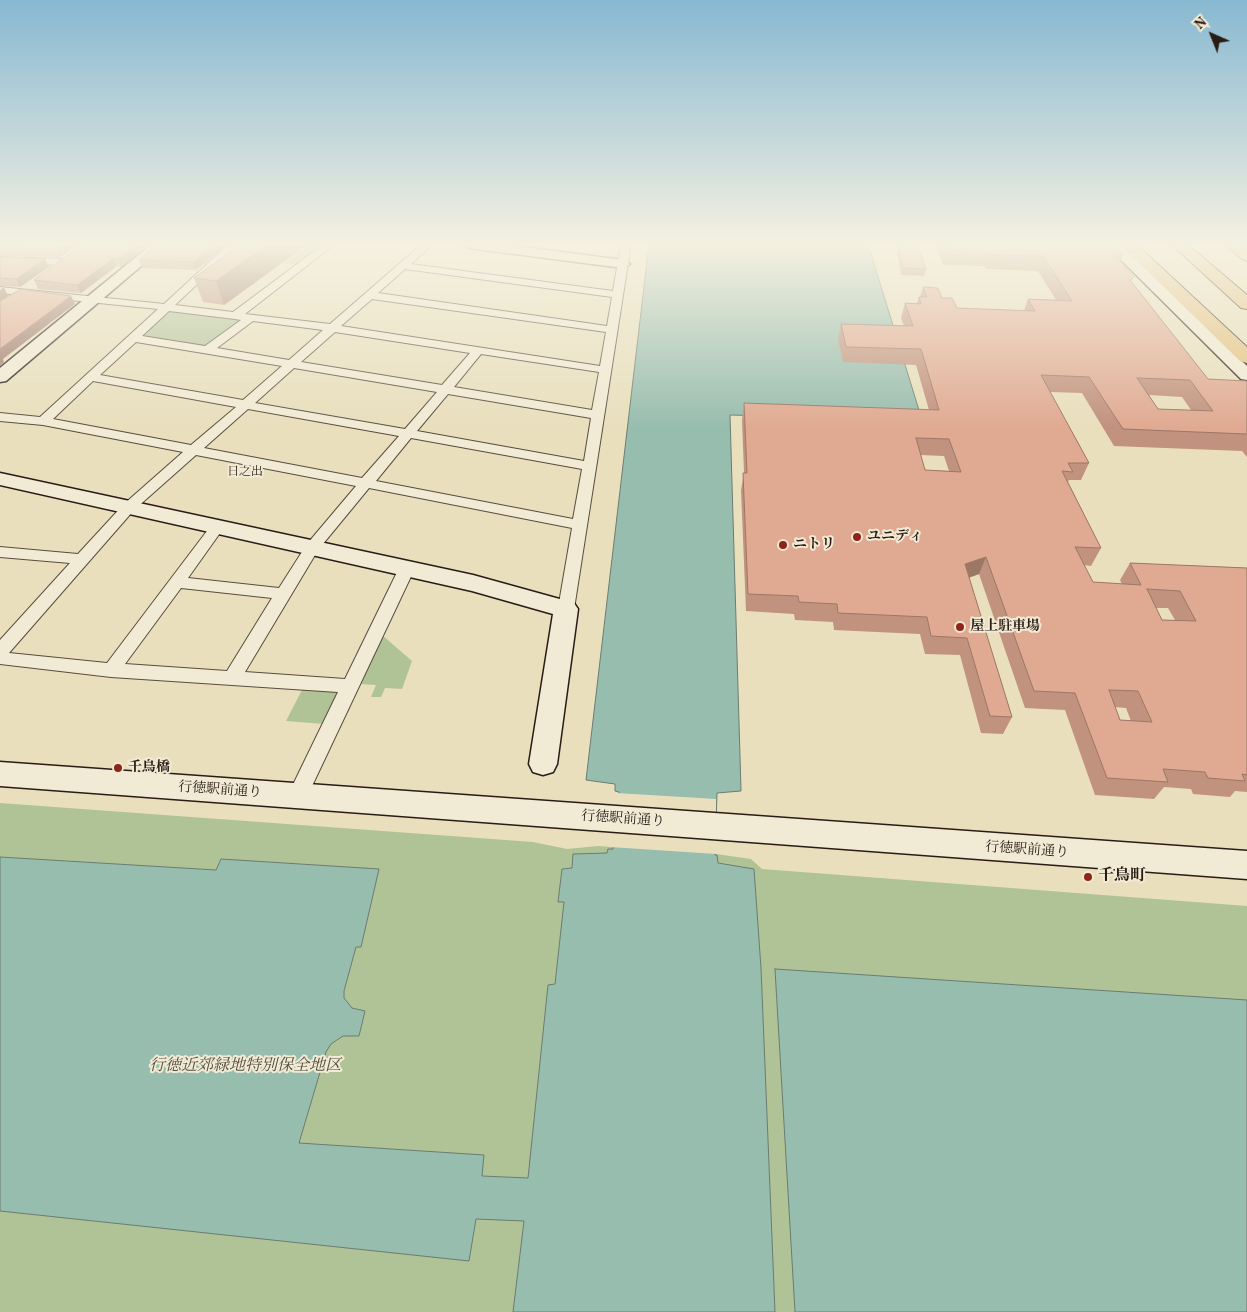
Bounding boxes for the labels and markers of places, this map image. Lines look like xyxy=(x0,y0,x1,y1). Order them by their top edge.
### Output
place label: ユニディ xyxy=(867,529,923,545)
marker: ユニディ xyxy=(851,531,863,543)
place label: ニトリ xyxy=(793,537,835,553)
marker: ニトリ xyxy=(777,539,789,551)
place label: 屋上駐車場 xyxy=(970,619,1040,635)
marker: 屋上駐車場 xyxy=(954,621,966,633)
place label: 千鳥橋 xyxy=(128,760,170,776)
marker: 千鳥橋 xyxy=(112,762,124,774)
place label: 千鳥町 xyxy=(1098,867,1146,887)
marker: 千鳥町 xyxy=(1082,871,1094,883)

